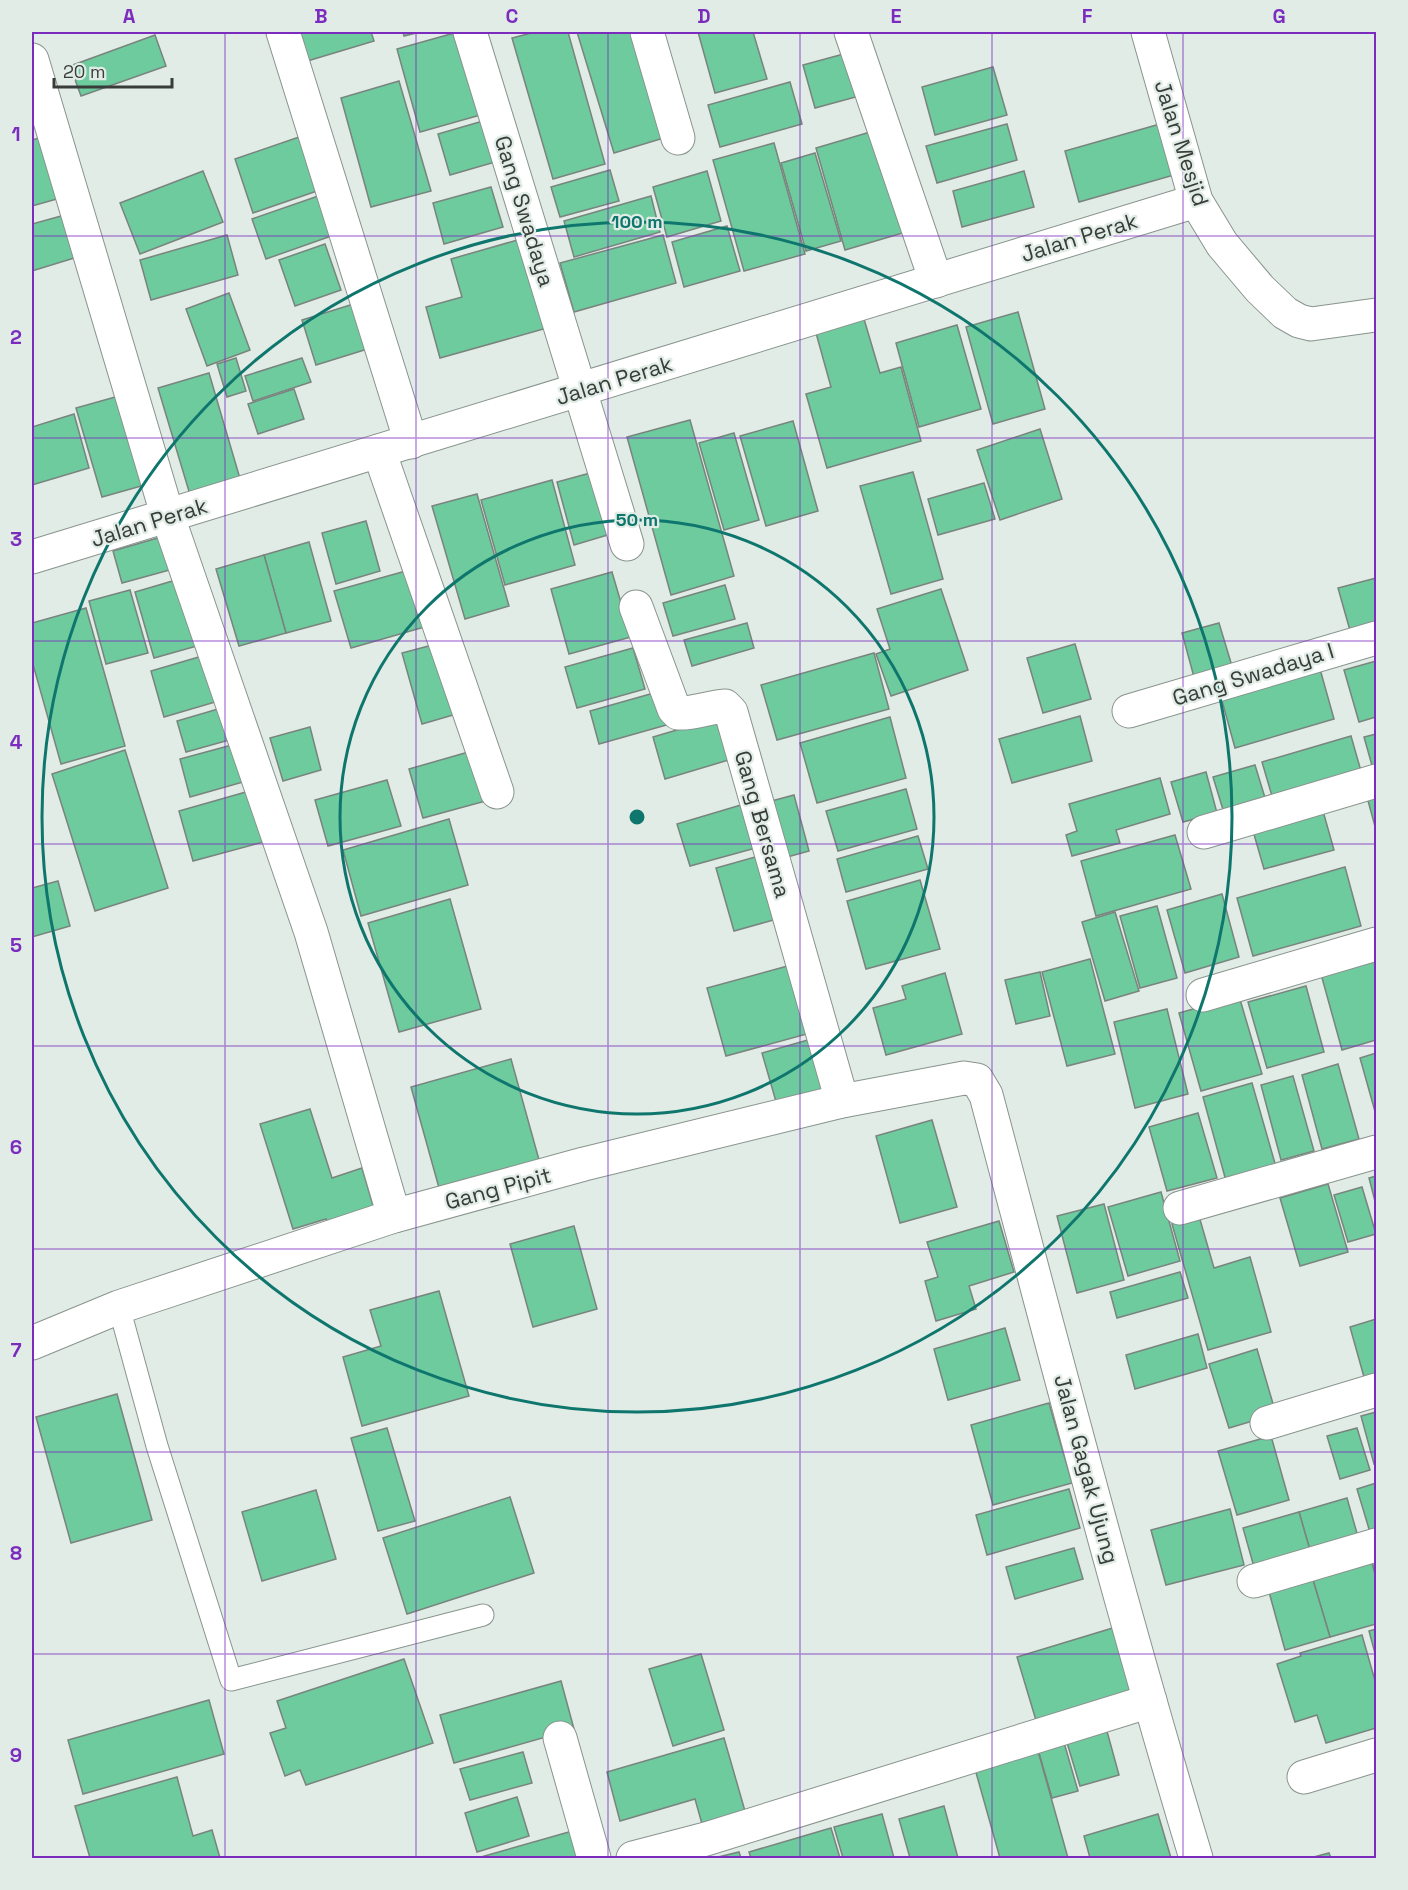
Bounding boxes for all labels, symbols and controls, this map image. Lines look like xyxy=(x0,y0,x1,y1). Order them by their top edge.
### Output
text: A xyxy=(123,3,136,29)
text: B xyxy=(314,3,328,29)
text: C xyxy=(506,3,519,29)
text: D xyxy=(697,3,711,29)
text: E xyxy=(890,3,902,29)
text: F xyxy=(1082,3,1093,29)
text: G xyxy=(1272,3,1286,29)
scale bar xyxy=(54,51,172,89)
text: 20 m xyxy=(63,60,106,83)
street label: Jalan Mesjid xyxy=(1148,76,1216,210)
text: 1 xyxy=(11,121,21,147)
street label: Gang Swadaya xyxy=(489,132,561,290)
street label: Jalan Perak xyxy=(1017,206,1141,268)
text: 100 m xyxy=(611,210,663,233)
text: 2 xyxy=(10,324,22,350)
street label: Jalan Perak xyxy=(552,349,676,411)
street label: Jalan Perak xyxy=(87,491,211,553)
text: 50 m xyxy=(616,508,658,531)
text: 3 xyxy=(10,526,22,552)
street label: Gang Swadaya I xyxy=(1169,636,1337,712)
text: 4 xyxy=(10,729,23,755)
street label: Gang Bersama xyxy=(729,747,797,901)
centre of rings xyxy=(627,807,647,827)
text: 5 xyxy=(10,932,22,958)
text: 6 xyxy=(10,1134,22,1160)
street label: Gang Pipit xyxy=(442,1160,554,1216)
text: 7 xyxy=(10,1337,22,1363)
street label: Jalan Gagak Ujung xyxy=(1048,1371,1126,1567)
text: 8 xyxy=(10,1540,22,1566)
text: 9 xyxy=(10,1742,22,1768)

